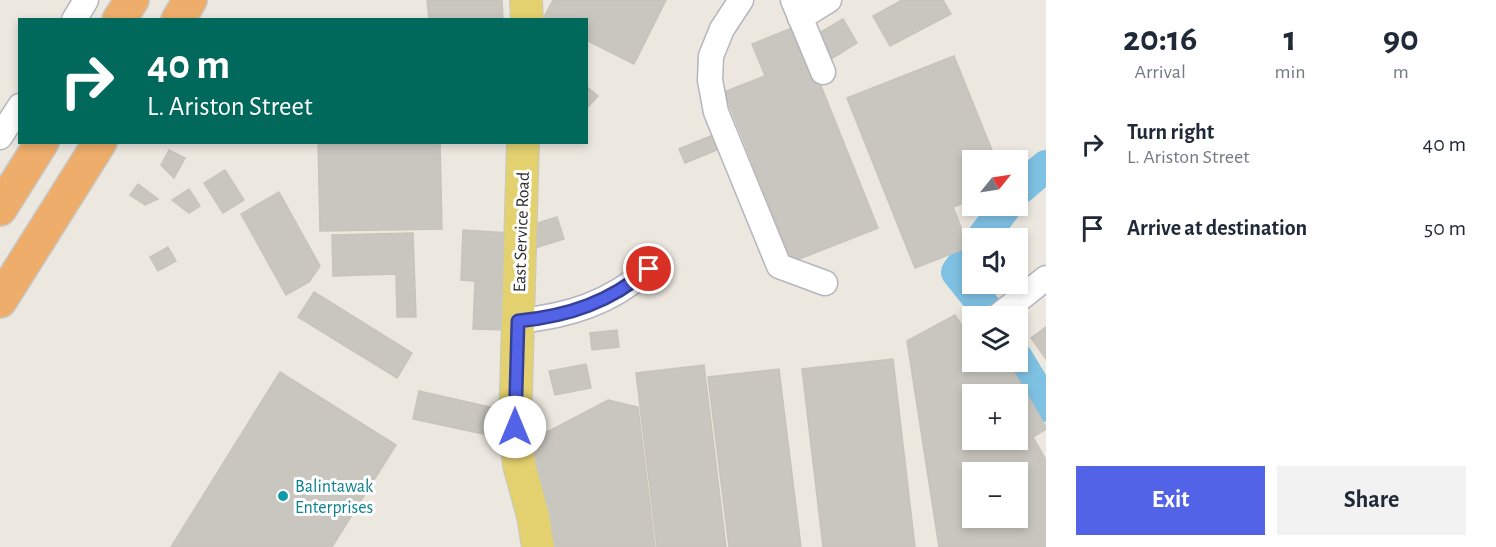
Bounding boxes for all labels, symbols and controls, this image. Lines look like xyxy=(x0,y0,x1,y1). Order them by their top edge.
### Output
text: 20:16 xyxy=(1123,21,1197,57)
text: 1 xyxy=(1284,21,1297,57)
text: 90 xyxy=(1383,21,1419,57)
icon: right xyxy=(48,42,126,120)
text: 40 m xyxy=(147,44,230,86)
text: Arrival xyxy=(1135,62,1186,82)
text: min xyxy=(1274,62,1306,82)
text: m xyxy=(1393,62,1409,82)
text: L. Ariston Street xyxy=(147,93,313,120)
text: Turn right xyxy=(1127,121,1214,143)
icon: right xyxy=(1076,128,1109,161)
text: 40 m xyxy=(1423,133,1466,155)
text: L. Ariston Street xyxy=(1127,147,1250,167)
north arrow xyxy=(962,150,1028,216)
map controls xyxy=(962,150,1028,528)
street label: East Service Road xyxy=(511,172,533,293)
icon: arrive xyxy=(1076,212,1109,245)
text: Arrive at destination xyxy=(1127,217,1307,239)
text: 50 m xyxy=(1424,217,1466,239)
button: sound xyxy=(962,228,1028,294)
pin xyxy=(623,243,674,294)
icon: arrive xyxy=(632,252,665,285)
button: layers xyxy=(962,306,1028,372)
button: + xyxy=(962,384,1028,450)
position arrow xyxy=(483,395,547,459)
button: − xyxy=(962,462,1028,528)
button: Exit xyxy=(1076,466,1265,535)
button: Share xyxy=(1277,466,1466,535)
place label: Balintawak Enterprises xyxy=(295,478,374,517)
marker: Balintawak Enterprises xyxy=(276,489,290,503)

